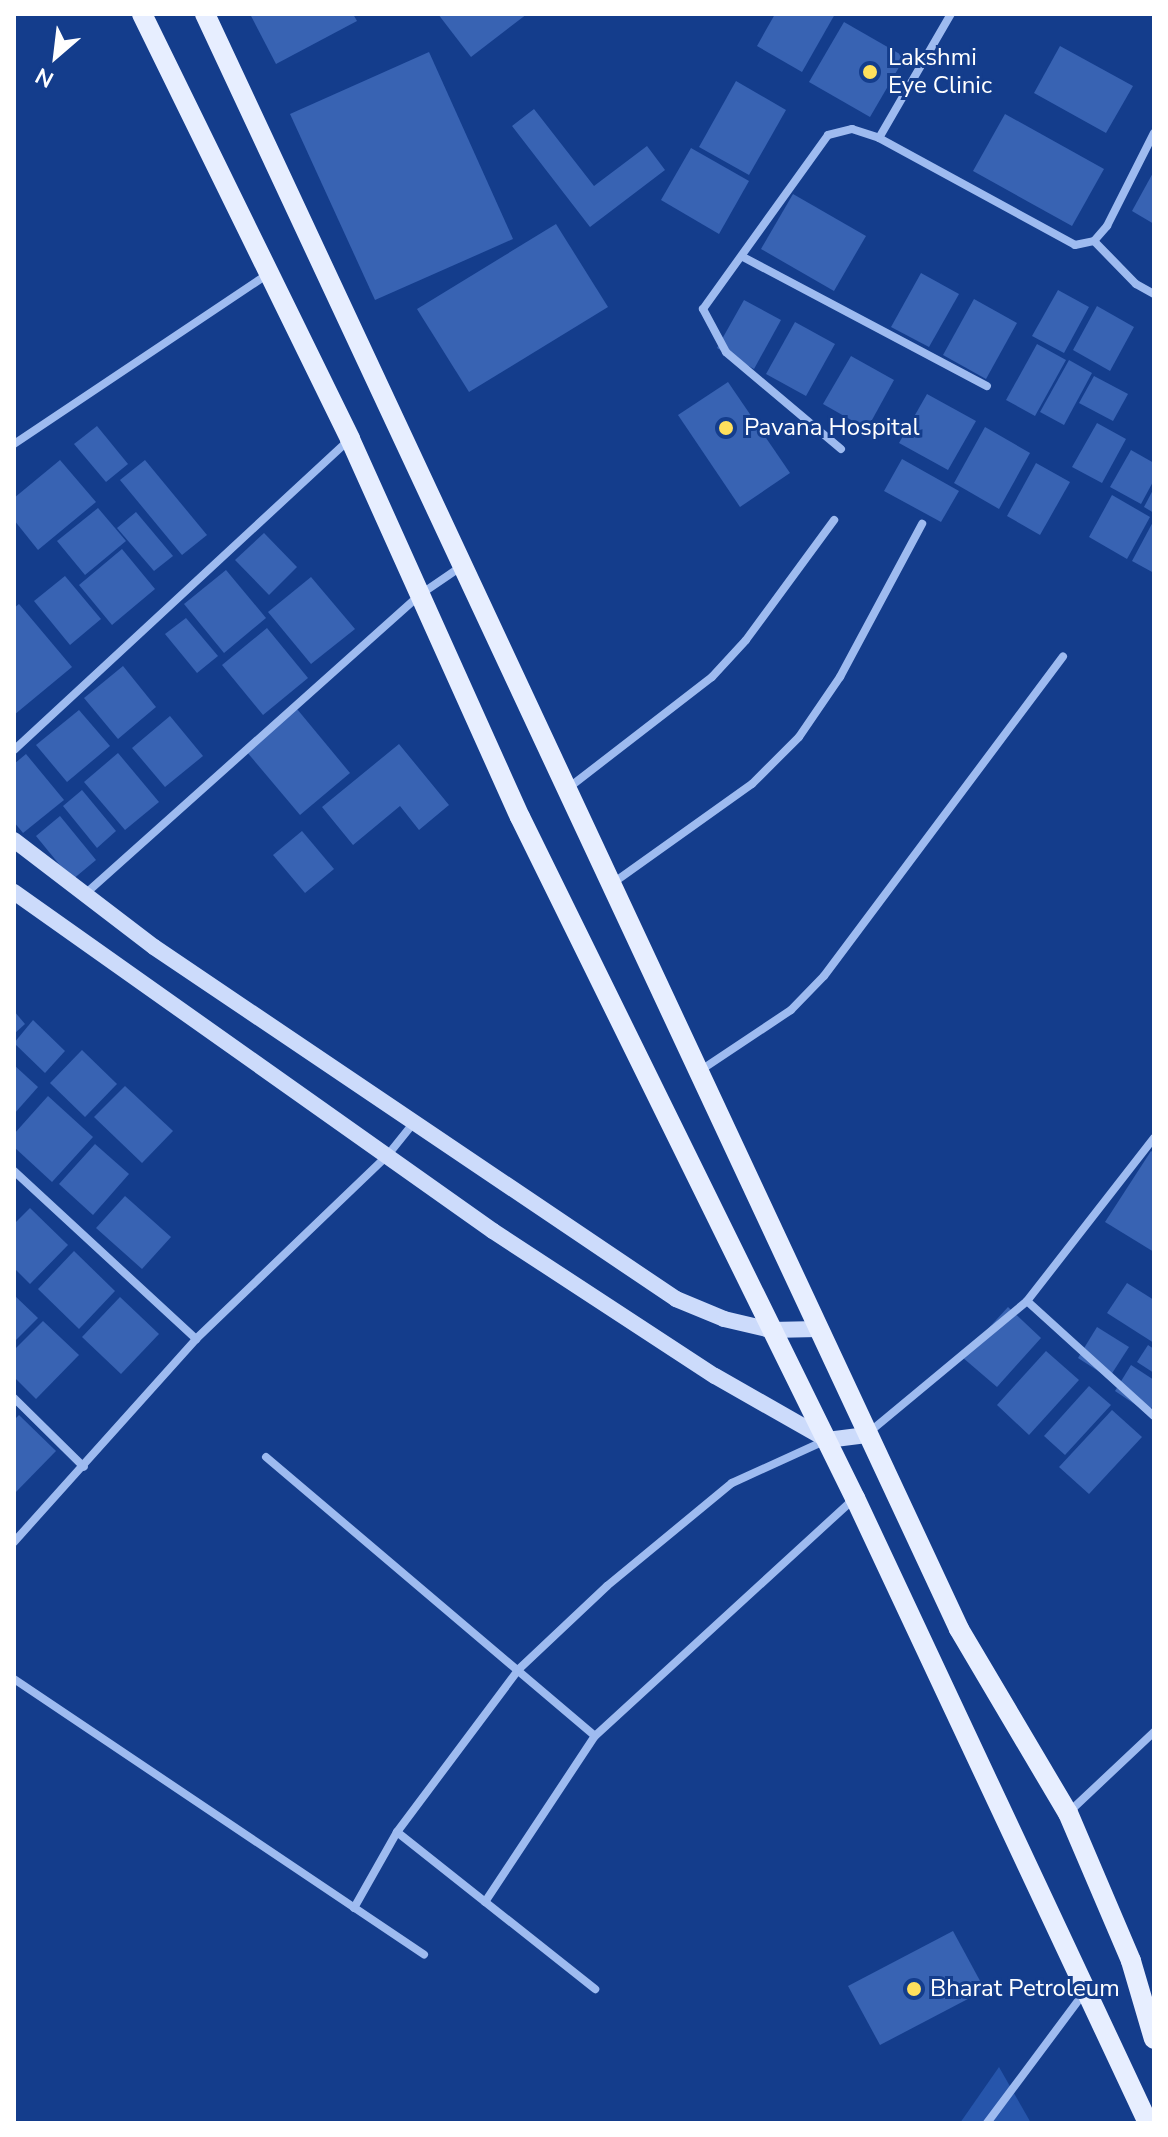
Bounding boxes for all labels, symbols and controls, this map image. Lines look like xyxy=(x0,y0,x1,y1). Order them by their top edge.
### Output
north arrow xyxy=(16,16,96,96)
place label: Lakshmi Eye Clinic xyxy=(888,44,992,100)
text: N xyxy=(30,60,59,94)
marker: Lakshmi Eye Clinic xyxy=(859,61,881,83)
place label: Pavana Hospital xyxy=(744,414,920,442)
marker: Pavana Hospital xyxy=(715,417,737,439)
place label: Bharat Petroleum xyxy=(930,1975,1120,2003)
marker: Bharat Petroleum xyxy=(905,1980,923,1998)

